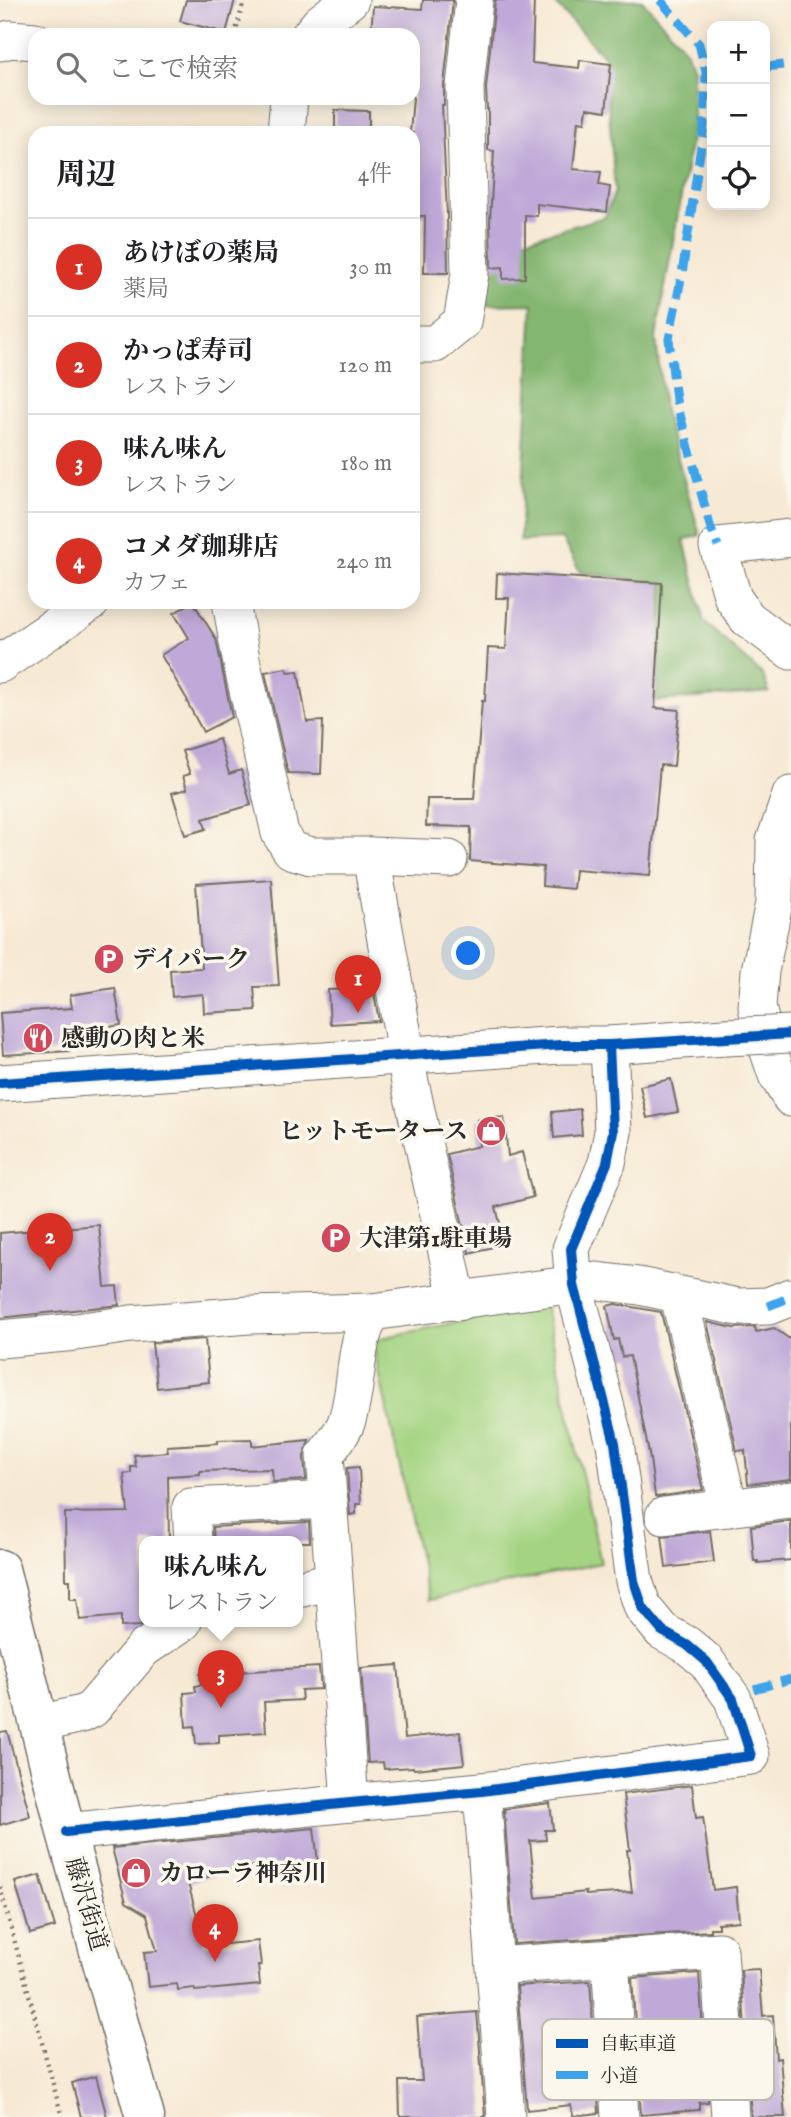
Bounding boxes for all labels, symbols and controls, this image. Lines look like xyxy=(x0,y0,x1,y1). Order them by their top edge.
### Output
map controls xyxy=(707,21,770,210)
button: + xyxy=(707,21,770,84)
search box xyxy=(28,28,420,105)
icon: search xyxy=(52,48,90,86)
text: ここで検索 xyxy=(108,53,238,86)
button: − xyxy=(707,84,770,147)
button: locate xyxy=(707,147,770,210)
text: 周辺 xyxy=(56,157,116,195)
text: 4件 xyxy=(358,160,392,189)
text: あけぼの薬局 xyxy=(123,237,279,270)
text: 1 xyxy=(75,253,83,282)
text: 30 m xyxy=(349,253,392,282)
text: 薬局 xyxy=(123,275,169,304)
text: かっぱ寿司 xyxy=(123,335,253,368)
text: 2 xyxy=(74,351,84,380)
text: 120 m xyxy=(339,351,392,380)
text: レストラン xyxy=(123,373,237,402)
text: 味ん味ん xyxy=(123,433,227,466)
text: 3 xyxy=(75,449,83,478)
text: 180 m xyxy=(340,449,392,478)
text: レストラン xyxy=(123,471,237,500)
text: コメダ珈琲店 xyxy=(123,531,279,564)
text: 4 xyxy=(73,547,85,576)
text: 240 m xyxy=(336,547,392,576)
text: カフェ xyxy=(123,569,191,598)
your location xyxy=(451,936,485,970)
parking icon: デイパーク xyxy=(92,942,126,976)
place label: デイパーク xyxy=(132,945,250,976)
pin: 1 xyxy=(335,955,381,1013)
restaurant icon: 感動の肉と米 xyxy=(21,1021,55,1055)
place label: 感動の肉と米 xyxy=(61,1024,205,1055)
shop icon: ヒットモータース xyxy=(474,1114,508,1148)
place label: ヒットモータース xyxy=(279,1117,468,1148)
pin: 2 xyxy=(27,1213,73,1271)
parking icon: 大津第1駐車場 xyxy=(319,1221,353,1255)
place label: 大津第1駐車場 xyxy=(359,1224,512,1255)
popup xyxy=(139,1536,303,1627)
text: 味ん味ん xyxy=(164,1551,268,1584)
text: レストラン xyxy=(164,1589,278,1618)
pin: 3 xyxy=(198,1650,244,1708)
street label: 藤沢街道 xyxy=(57,1854,114,1955)
shop icon: カローラ神奈川 xyxy=(119,1856,153,1890)
place label: カローラ神奈川 xyxy=(159,1859,327,1890)
pin: 4 xyxy=(192,1904,238,1962)
legend xyxy=(542,2019,774,2100)
text: 自転車道 xyxy=(600,2033,676,2057)
text: 小道 xyxy=(600,2065,638,2089)

